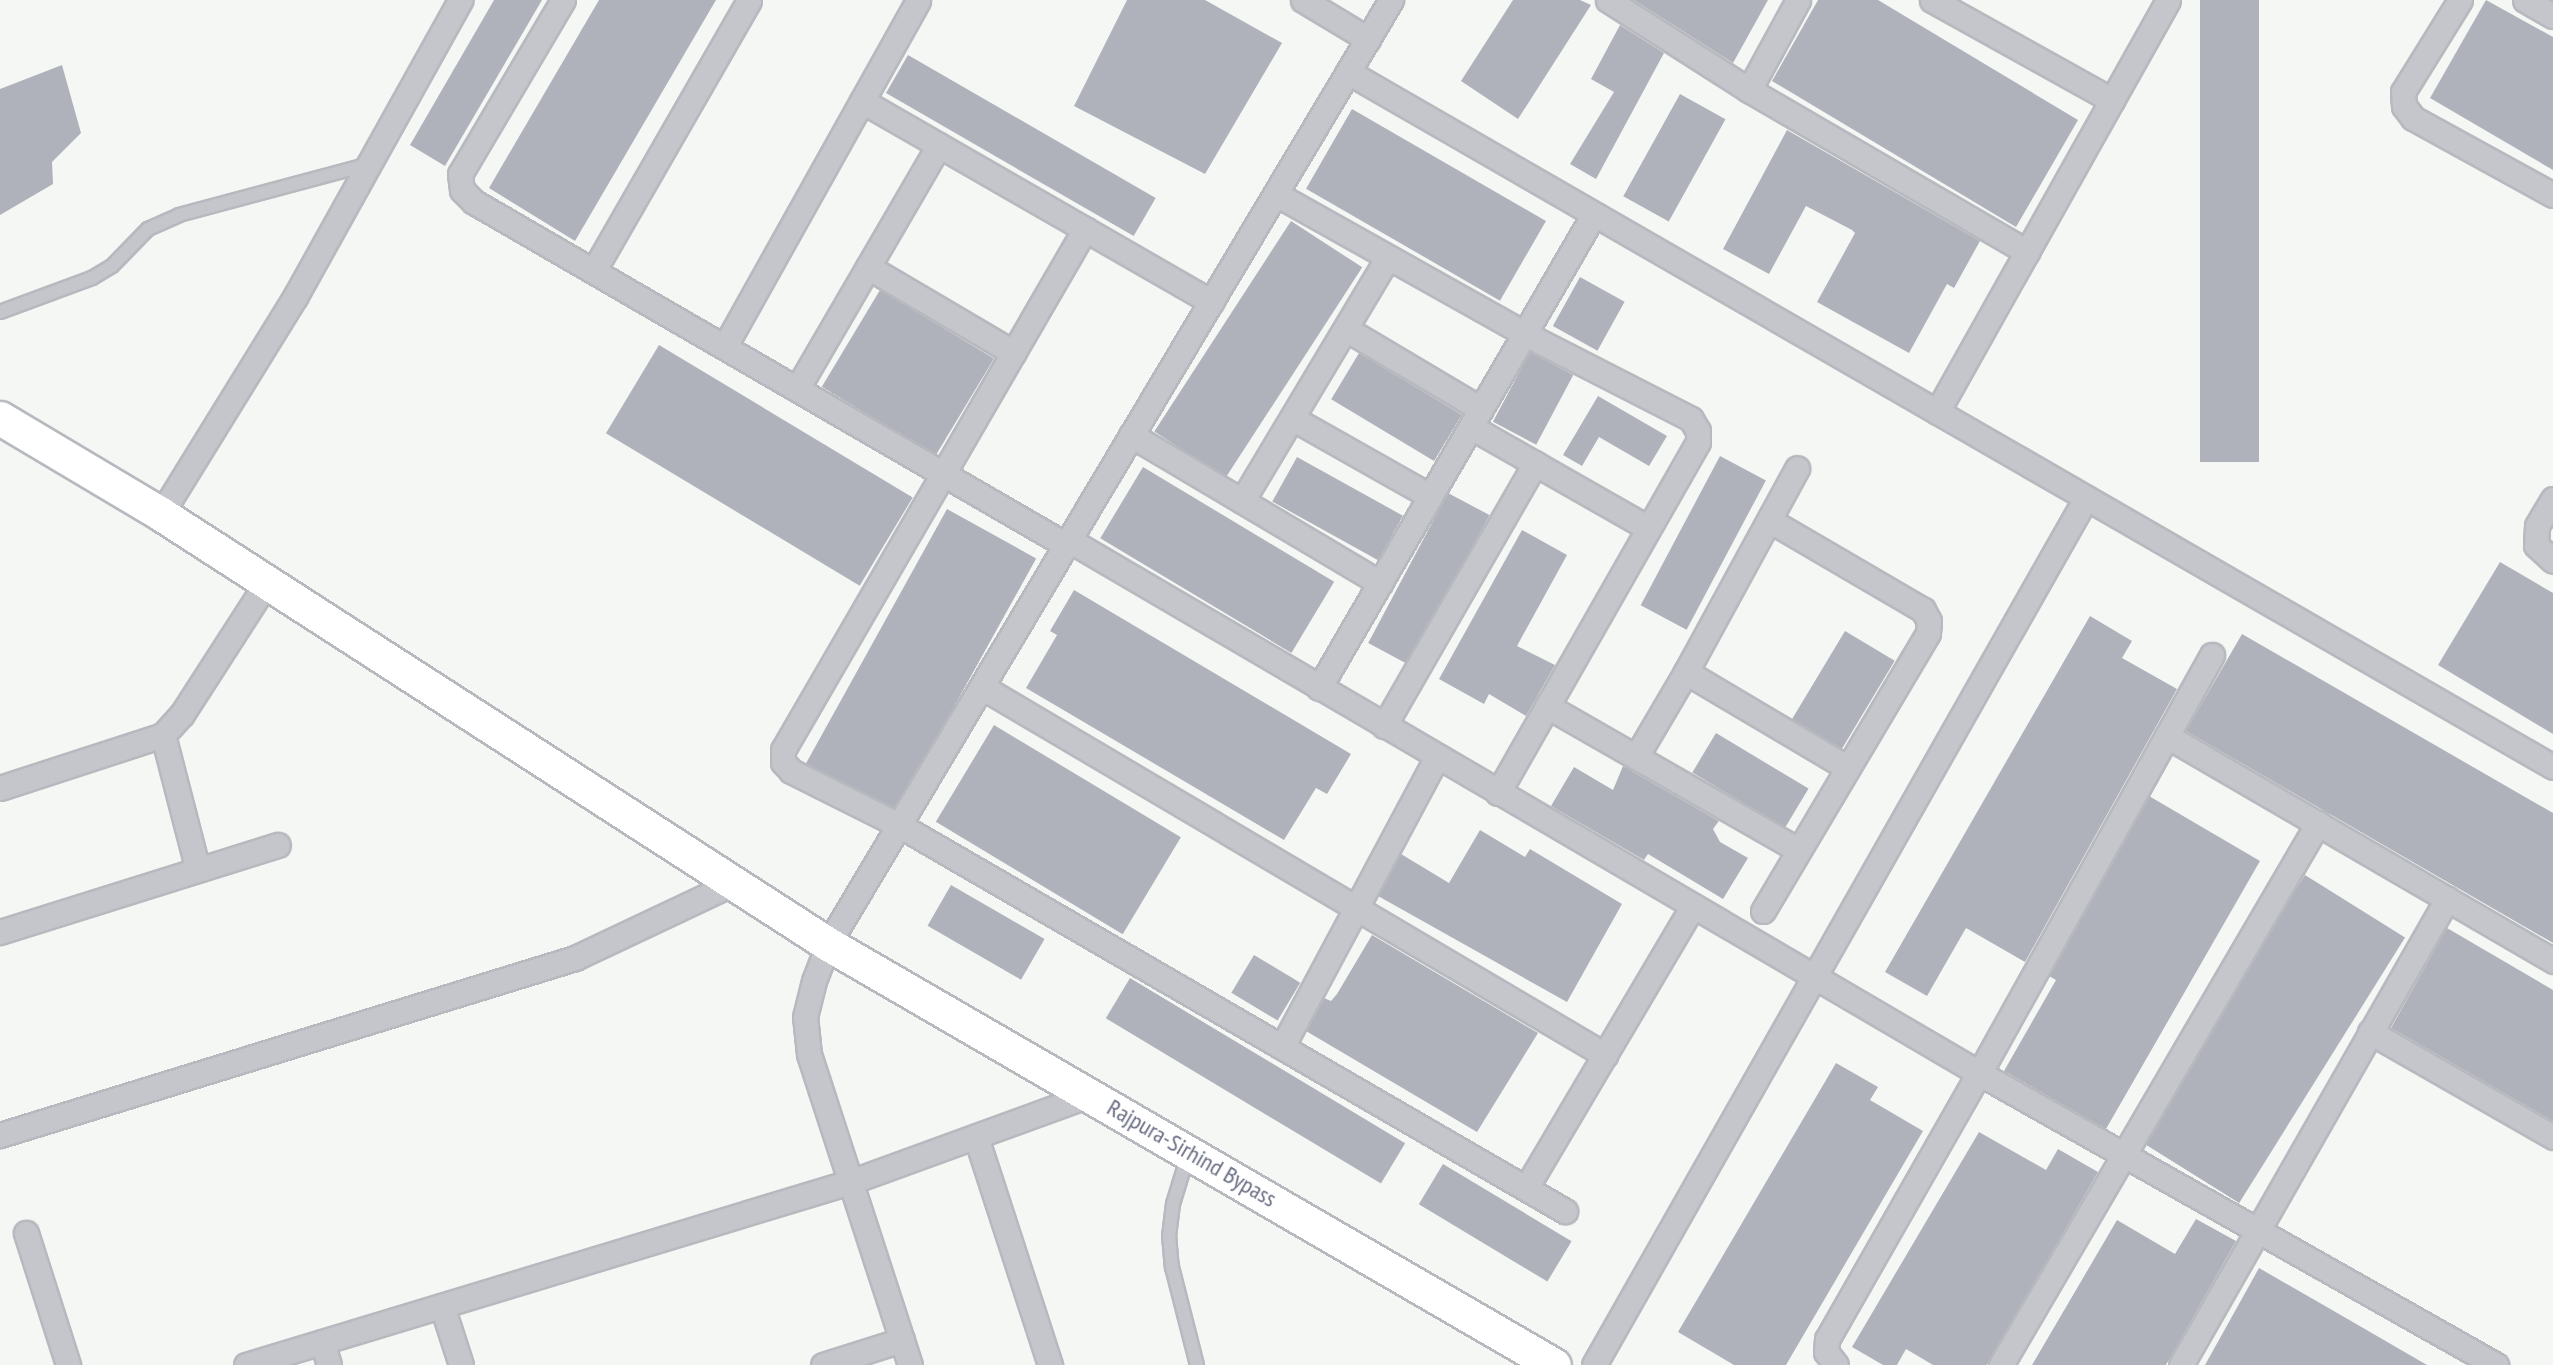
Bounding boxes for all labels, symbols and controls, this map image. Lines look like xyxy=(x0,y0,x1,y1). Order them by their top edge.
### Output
street label: Rajpura-Sirhind Bypass xyxy=(1102,1093,1282,1213)

